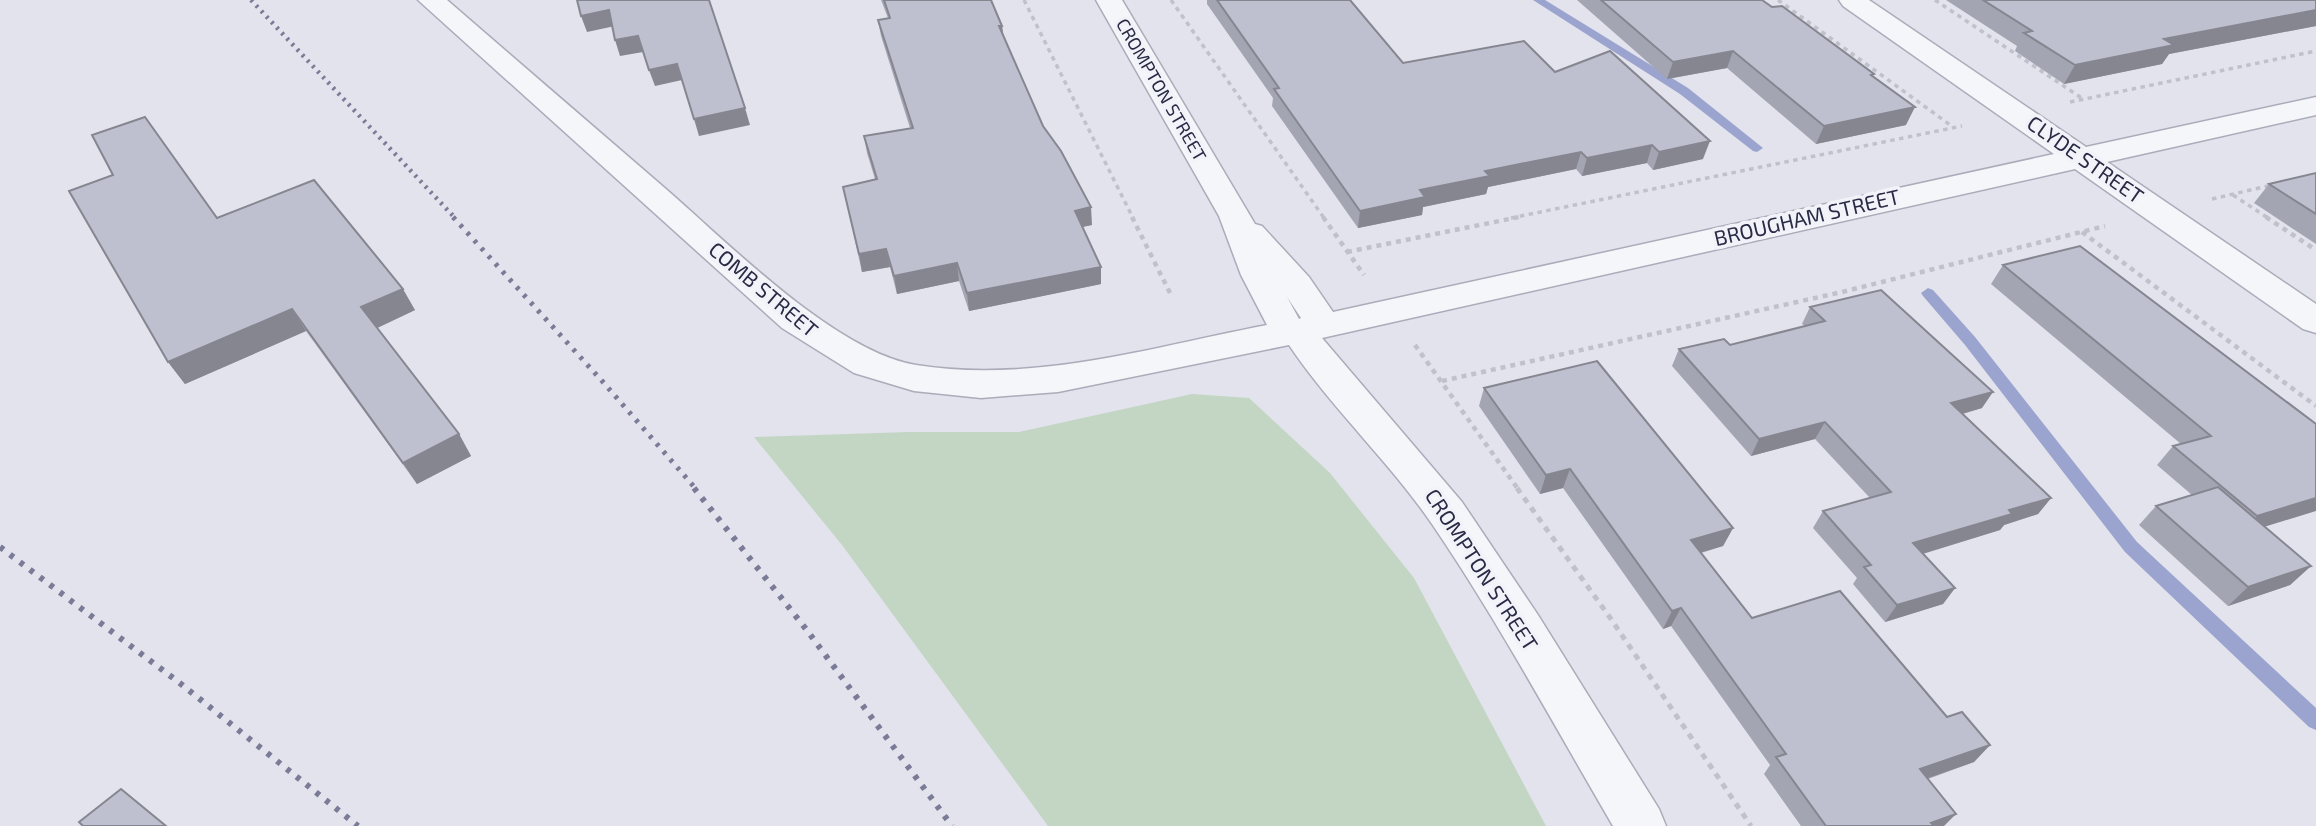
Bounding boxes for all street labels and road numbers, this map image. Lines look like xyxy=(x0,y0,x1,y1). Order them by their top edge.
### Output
street label: CROMPTON STREET xyxy=(1112,14,1212,165)
street label: CLYDE STREET xyxy=(2023,110,2149,208)
street label: BROUGHAM STREET xyxy=(1711,183,1902,250)
street label: COMB STREET xyxy=(704,236,824,342)
street label: CROMPTON STREET xyxy=(1421,484,1544,655)

